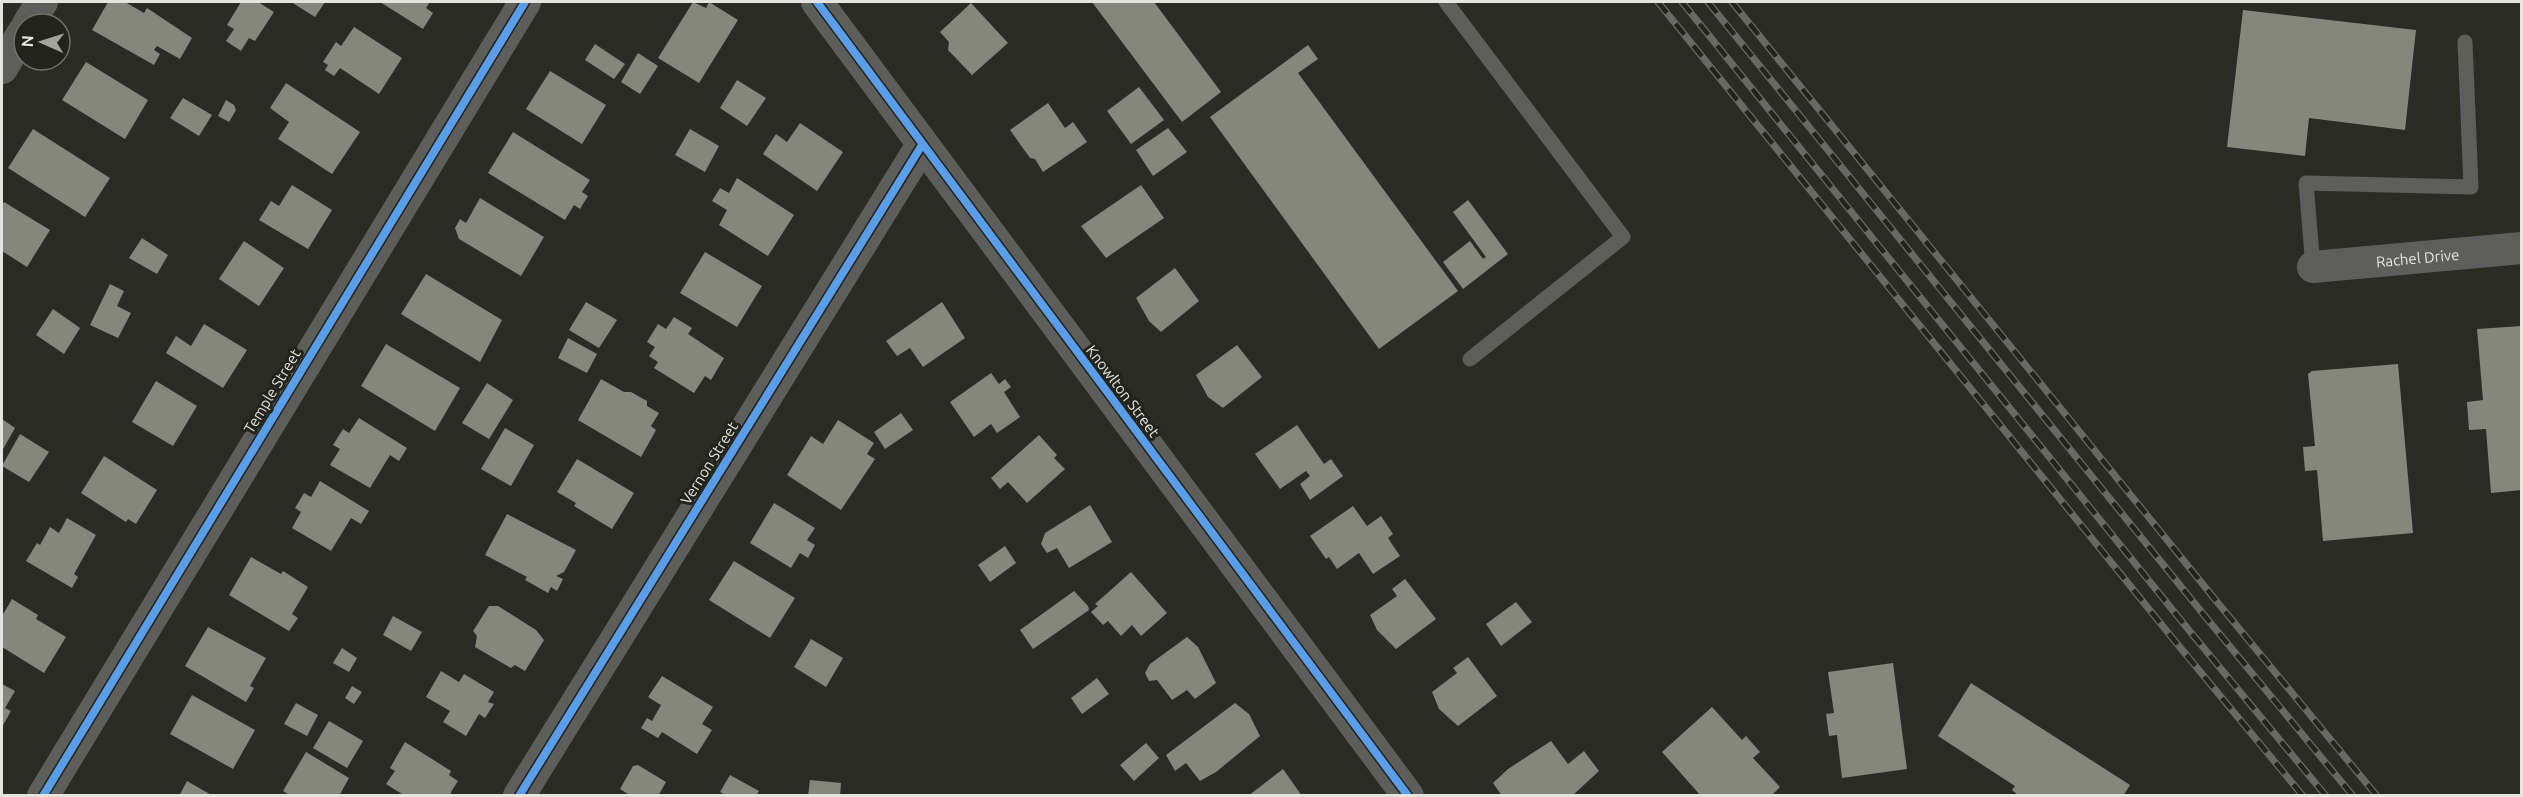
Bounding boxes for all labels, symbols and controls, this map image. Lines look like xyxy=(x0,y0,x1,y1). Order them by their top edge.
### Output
north arrow xyxy=(12,12,72,72)
text: N xyxy=(18,35,36,48)
street label: Rachel Drive xyxy=(2375,245,2460,270)
street label: Knowlton Street xyxy=(1083,342,1163,440)
street label: Temple Street xyxy=(240,346,304,436)
street label: Vernon Street xyxy=(677,418,741,507)

